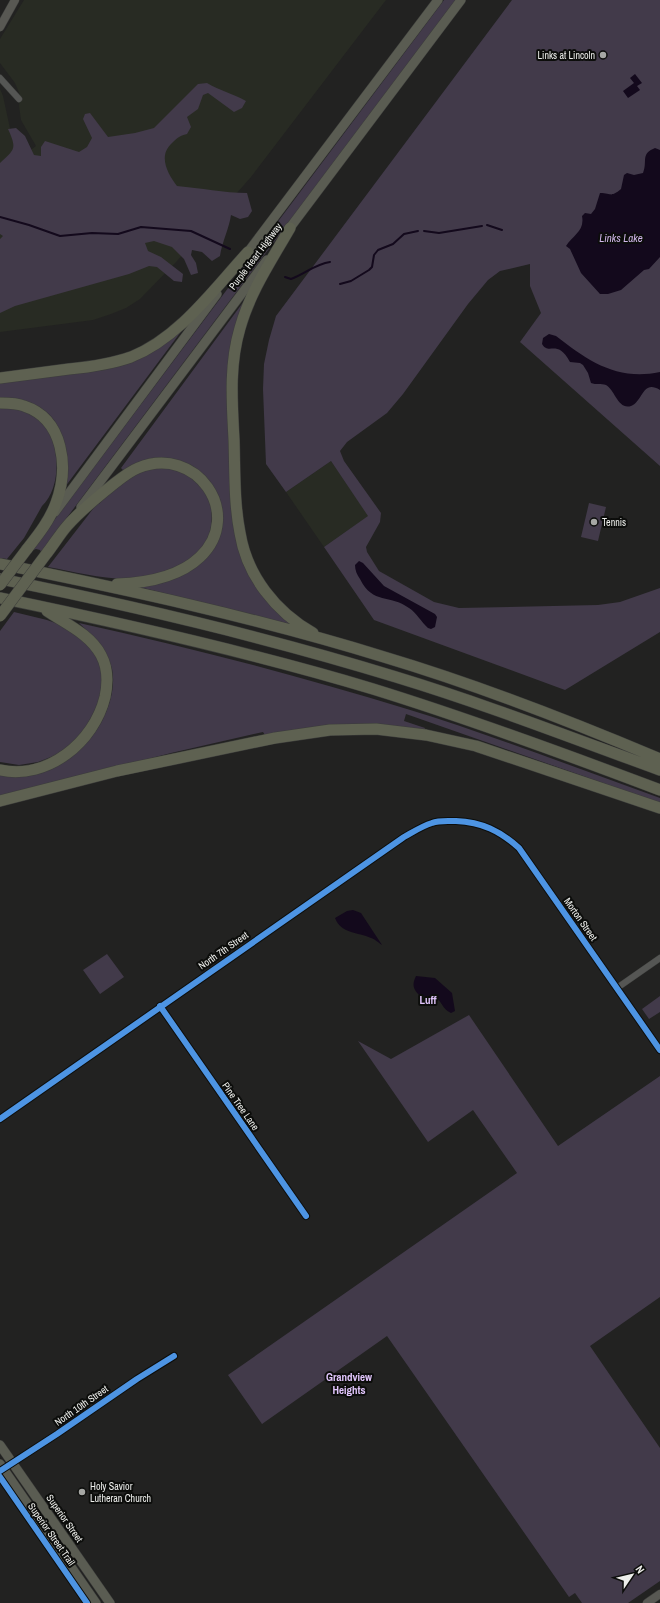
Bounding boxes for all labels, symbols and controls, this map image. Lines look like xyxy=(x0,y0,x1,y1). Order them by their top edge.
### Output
place label: Links at Lincoln xyxy=(538,49,595,62)
marker: Links at Lincoln xyxy=(598,50,608,60)
street label: Purple Heart Highway xyxy=(226,220,285,292)
water label: Links Lake xyxy=(599,231,643,245)
place label: Tennis xyxy=(602,516,626,529)
marker: Tennis xyxy=(589,517,599,527)
street label: Morton Street xyxy=(561,895,601,944)
street label: North 7th Street xyxy=(196,928,251,972)
district label: Luff xyxy=(419,993,437,1007)
street label: Pine Tree Lane xyxy=(219,1080,262,1133)
district label: Grandview Heights xyxy=(326,1370,372,1397)
street label: North 10th Street xyxy=(52,1382,111,1429)
place label: Holy Savior Lutheran Church xyxy=(90,1480,151,1505)
marker: Holy Savior Lutheran Church xyxy=(77,1487,87,1497)
street label: Superior Street xyxy=(43,1492,86,1545)
street label: Superior Street Trail xyxy=(25,1500,78,1568)
north arrow xyxy=(612,1555,652,1595)
text: N xyxy=(633,1563,648,1576)

